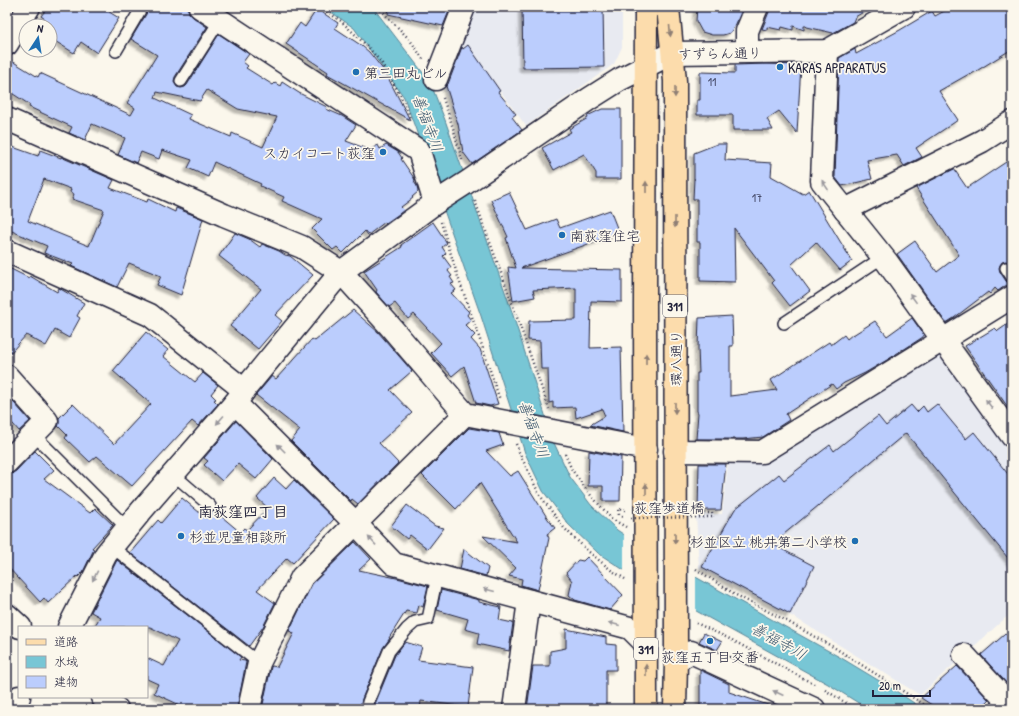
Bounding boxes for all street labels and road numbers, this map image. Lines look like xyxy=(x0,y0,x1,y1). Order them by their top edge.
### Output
street label: すずらん通り xyxy=(678,43,762,63)
road number: 311 xyxy=(663,295,687,317)
street label: 環八通り xyxy=(666,330,685,386)
street label: 荻窪歩道橋 xyxy=(634,498,704,517)
road number: 311 xyxy=(634,638,658,660)

